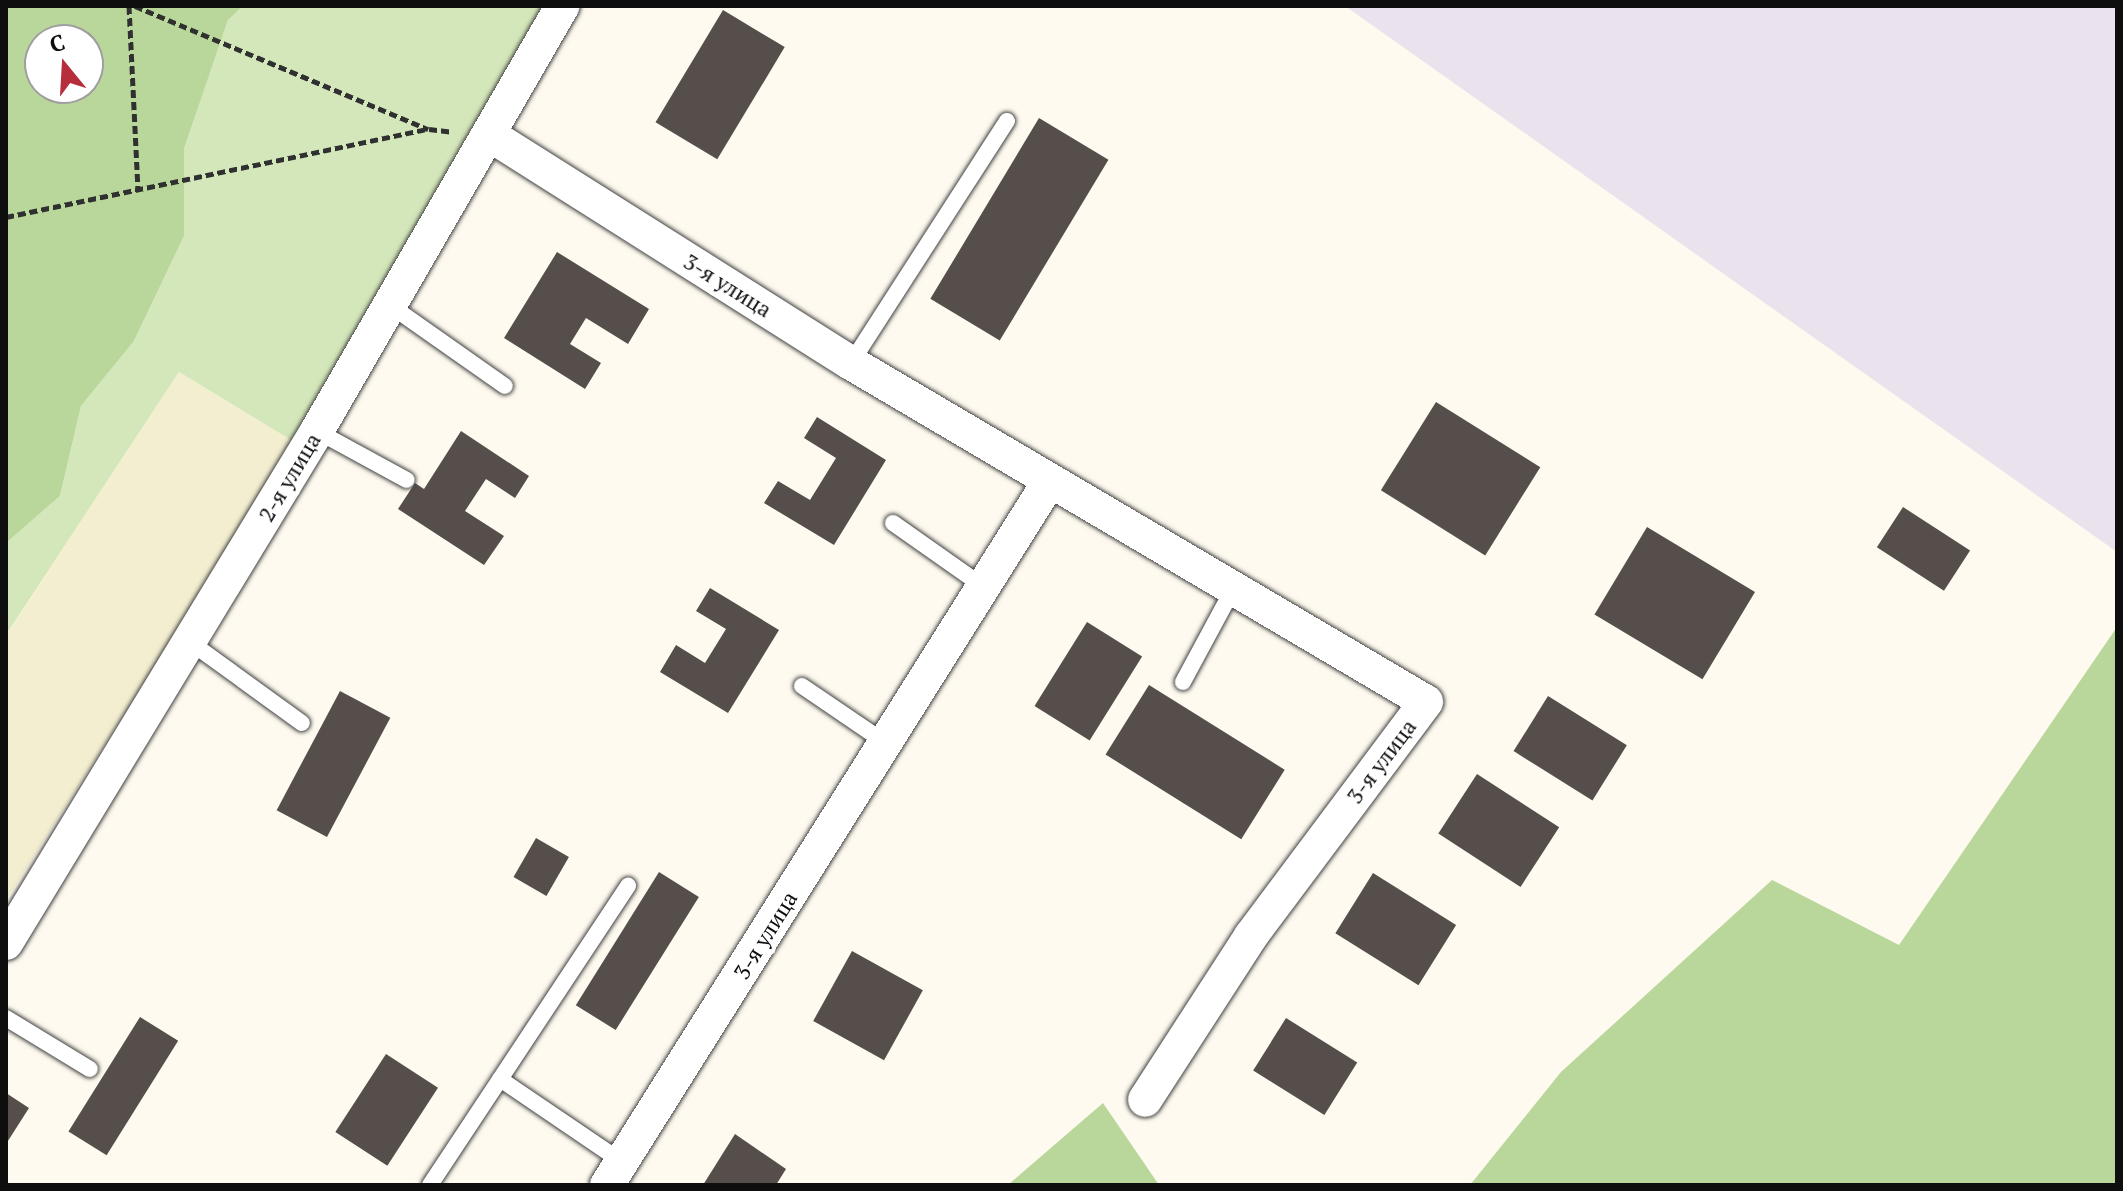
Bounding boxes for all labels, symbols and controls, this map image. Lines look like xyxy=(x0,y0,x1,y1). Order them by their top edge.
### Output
north arrow xyxy=(24,24,104,104)
text: С xyxy=(46,27,68,59)
street label: 3-я улица xyxy=(679,248,777,322)
street label: 2-я улица xyxy=(252,428,326,526)
street label: 3-я улица xyxy=(1341,714,1421,808)
street label: 3-я улица xyxy=(728,886,802,984)

